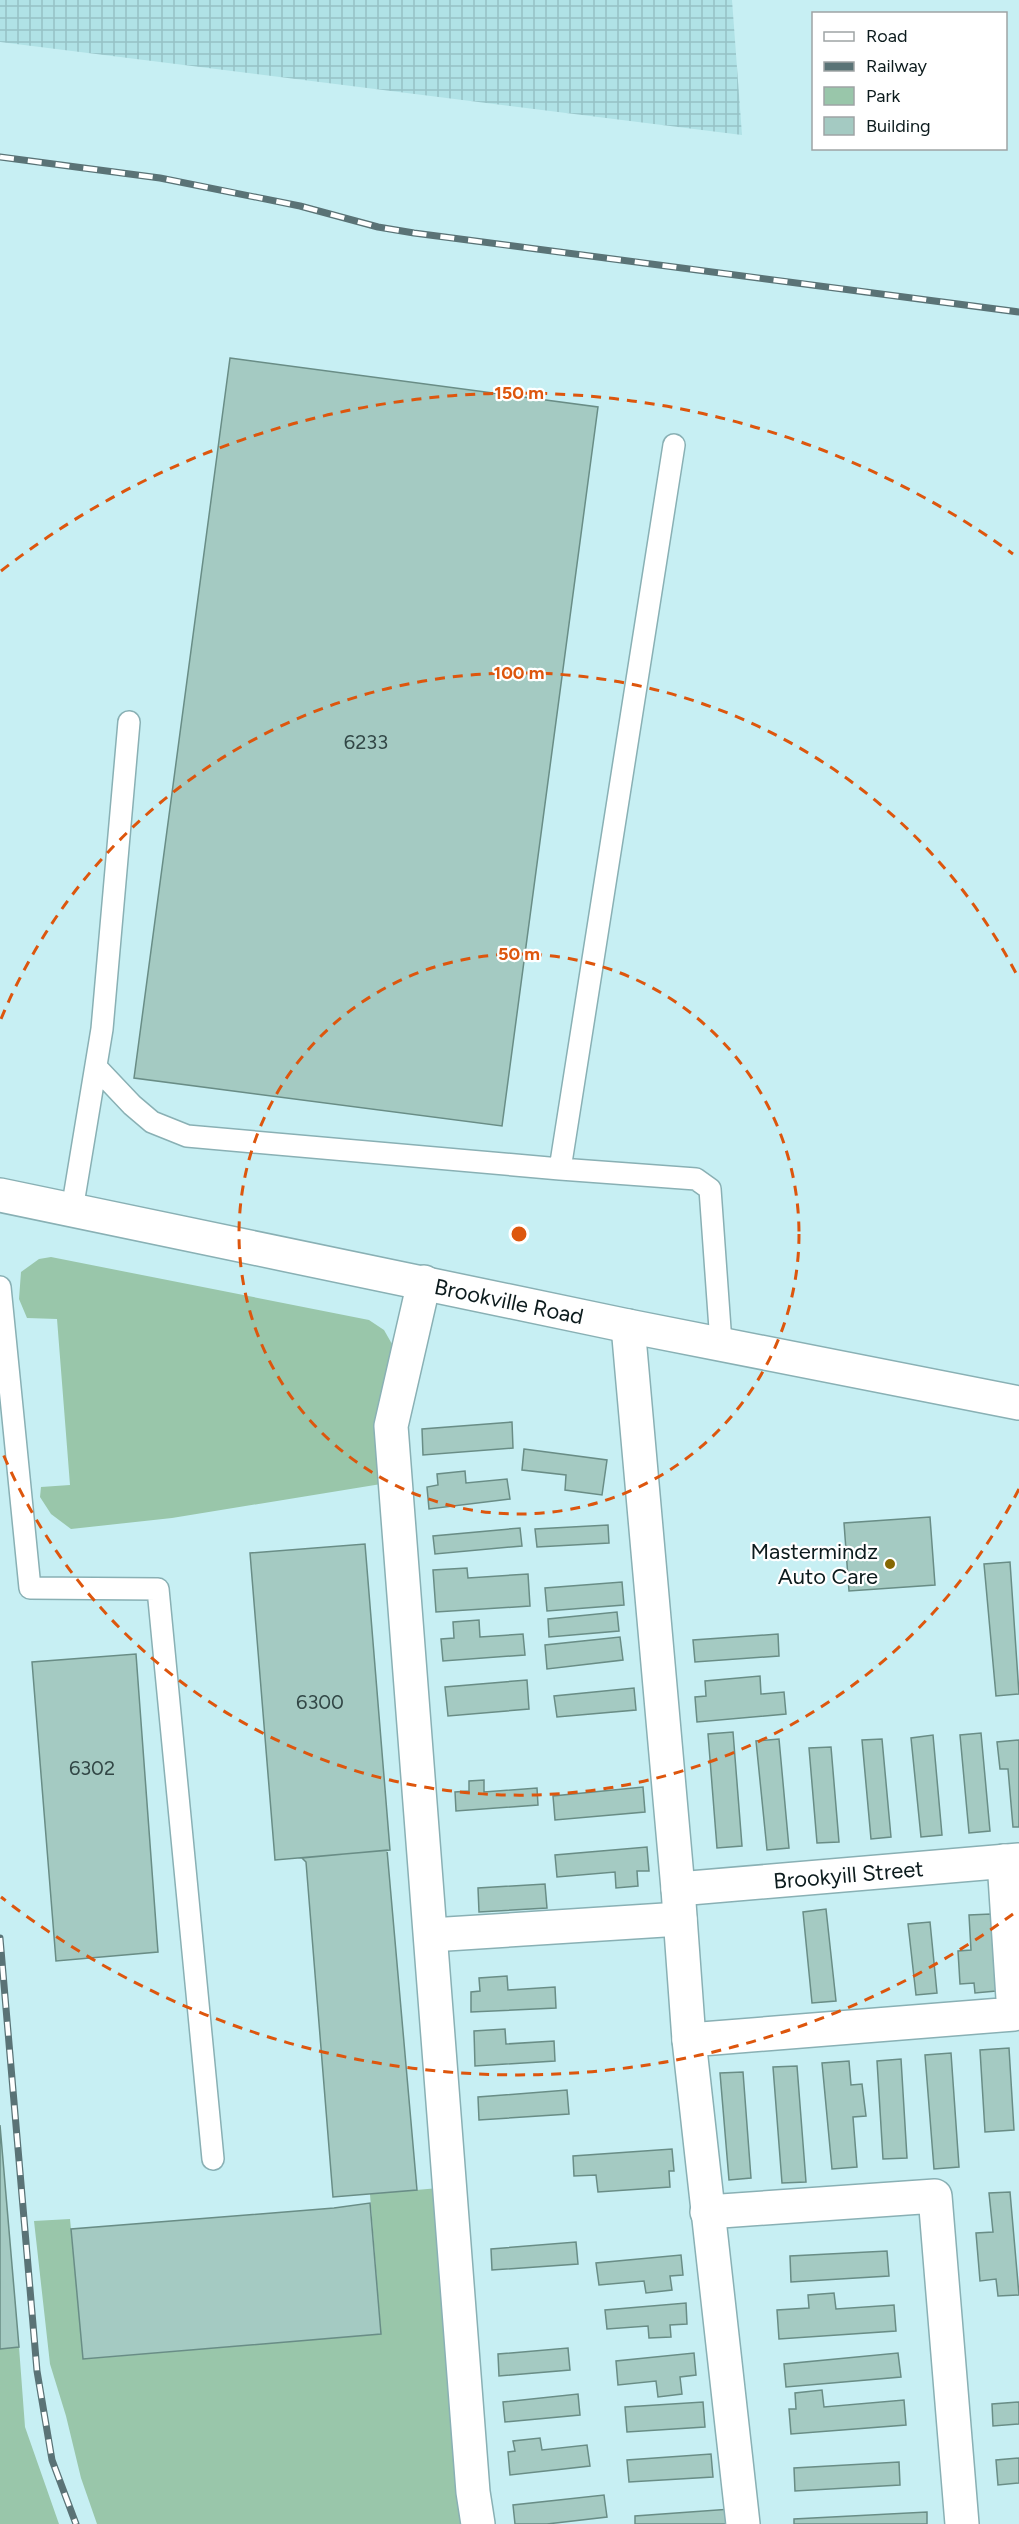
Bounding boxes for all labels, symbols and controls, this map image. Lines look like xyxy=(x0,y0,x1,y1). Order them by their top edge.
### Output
legend xyxy=(812,12,1007,150)
text: Road xyxy=(866,25,907,47)
text: Railway xyxy=(866,55,928,77)
text: Park xyxy=(866,85,901,107)
text: Building xyxy=(866,115,931,137)
text: 150 m xyxy=(494,382,544,404)
text: 100 m xyxy=(494,662,544,684)
house number: 6233 xyxy=(344,730,388,754)
text: 50 m xyxy=(498,943,540,965)
centre of rings xyxy=(509,1224,529,1244)
street label: Brookville Road xyxy=(432,1273,586,1330)
place label: Mastermindz Auto Care xyxy=(750,1538,878,1590)
marker: Mastermindz Auto Care xyxy=(883,1557,897,1571)
house number: 6300 xyxy=(296,1690,344,1714)
house number: 6302 xyxy=(69,1756,115,1780)
street label: Brookyill Street xyxy=(772,1855,925,1895)

